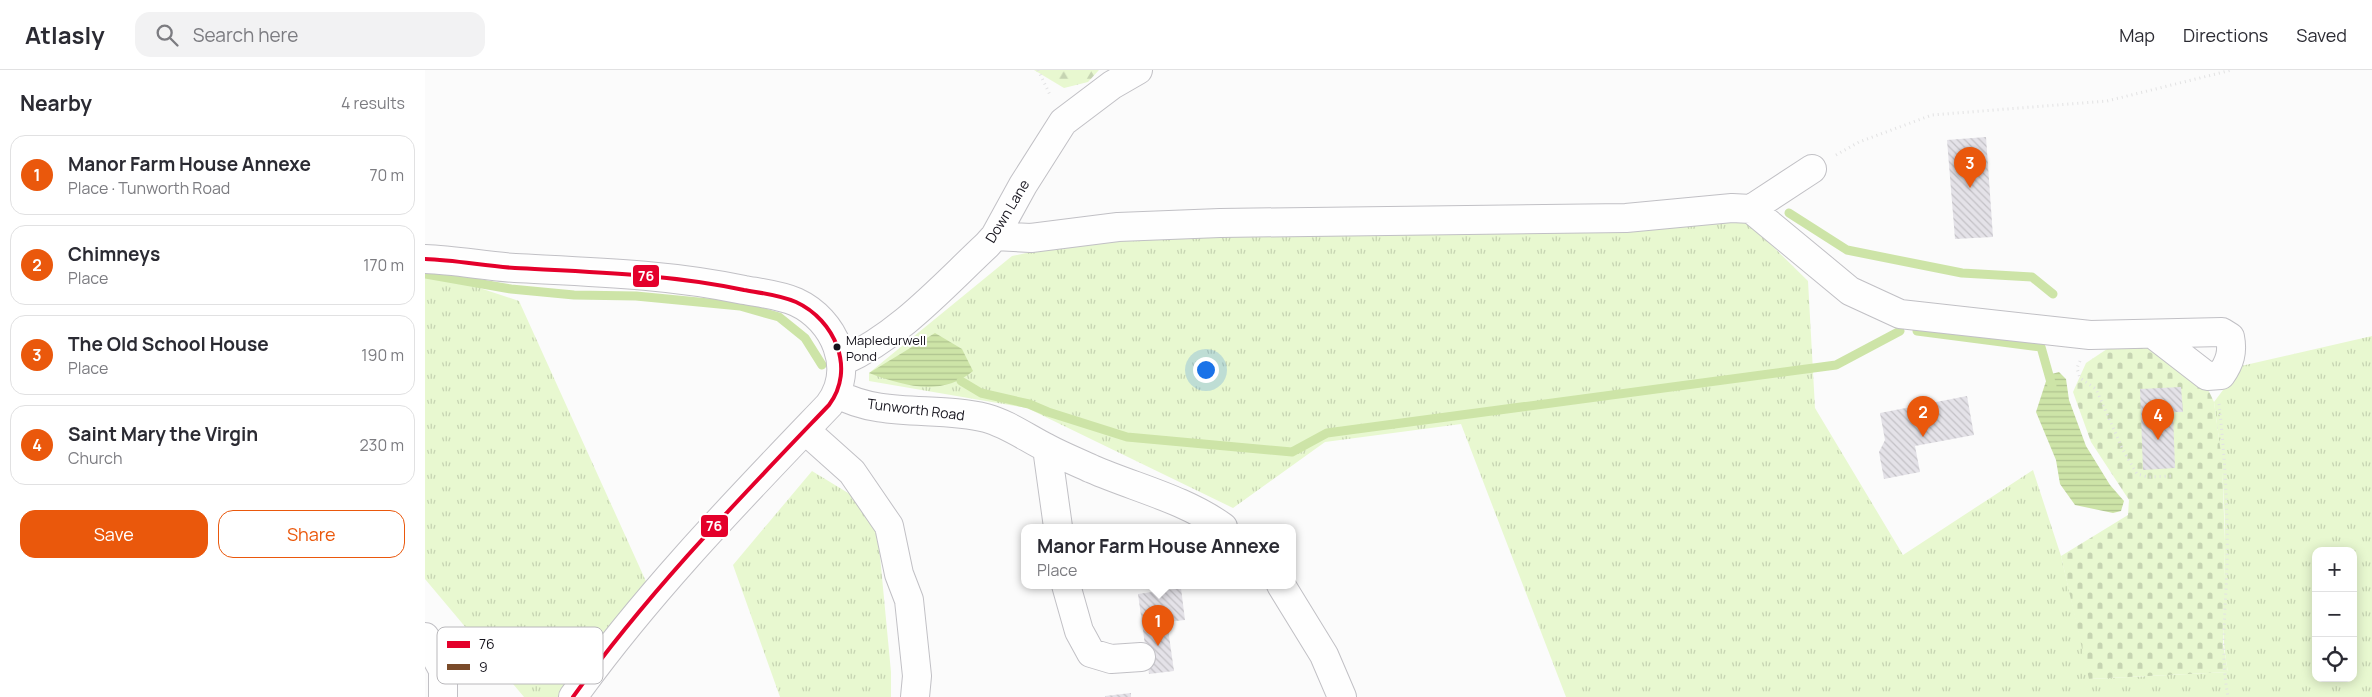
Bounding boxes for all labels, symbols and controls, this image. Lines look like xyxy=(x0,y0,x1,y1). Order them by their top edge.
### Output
search box xyxy=(135,12,485,57)
text: Atlasly xyxy=(25,18,105,51)
icon: search xyxy=(153,21,181,49)
text: Search here xyxy=(193,22,298,48)
text: Map xyxy=(2119,23,2155,47)
text: Directions xyxy=(2183,23,2268,47)
text: Saved xyxy=(2296,23,2347,47)
text: Nearby xyxy=(20,89,92,117)
text: 4 results xyxy=(341,92,405,114)
pin: 3 xyxy=(1954,147,1986,188)
text: Manor Farm House Annexe xyxy=(68,151,311,177)
text: 1 xyxy=(33,164,41,186)
text: 70 m xyxy=(369,164,404,186)
street label: Down Lane xyxy=(981,176,1033,246)
text: Place · Tunworth Road xyxy=(68,177,230,199)
text: Chimneys xyxy=(68,241,160,267)
text: 2 xyxy=(32,254,42,276)
text: 170 m xyxy=(363,254,404,276)
line badge: 76 xyxy=(632,264,660,288)
text: 76 xyxy=(638,266,654,285)
text: Place xyxy=(68,267,108,289)
text: The Old School House xyxy=(68,331,269,357)
place label: Mapledurwell Pond xyxy=(846,331,926,365)
marker: Mapledurwell Pond xyxy=(832,342,842,352)
text: 3 xyxy=(32,344,42,366)
text: 190 m xyxy=(361,344,404,366)
text: Place xyxy=(68,357,108,379)
your location xyxy=(1193,357,1219,383)
street label: Tunworth Road xyxy=(866,394,966,424)
pin: 2 xyxy=(1907,396,1939,437)
pin: 4 xyxy=(2142,399,2174,440)
text: Saint Mary the Virgin xyxy=(68,421,258,447)
text: 4 xyxy=(32,434,42,456)
text: 230 m xyxy=(360,434,404,456)
text: Church xyxy=(68,447,122,469)
button: Save xyxy=(20,510,208,558)
button: Share xyxy=(218,510,405,558)
line badge: 76 xyxy=(700,514,729,538)
text: 76 xyxy=(706,516,722,535)
popup xyxy=(1021,524,1296,589)
text: Manor Farm House Annexe xyxy=(1037,533,1280,559)
map controls xyxy=(2312,547,2357,682)
button: + xyxy=(2312,547,2357,592)
text: Place xyxy=(1037,559,1077,581)
button: − xyxy=(2312,592,2357,637)
pin: 1 xyxy=(1142,605,1174,646)
legend xyxy=(437,627,603,684)
text: 76 xyxy=(479,634,495,653)
button: locate xyxy=(2312,637,2357,682)
text: 9 xyxy=(479,657,488,676)

